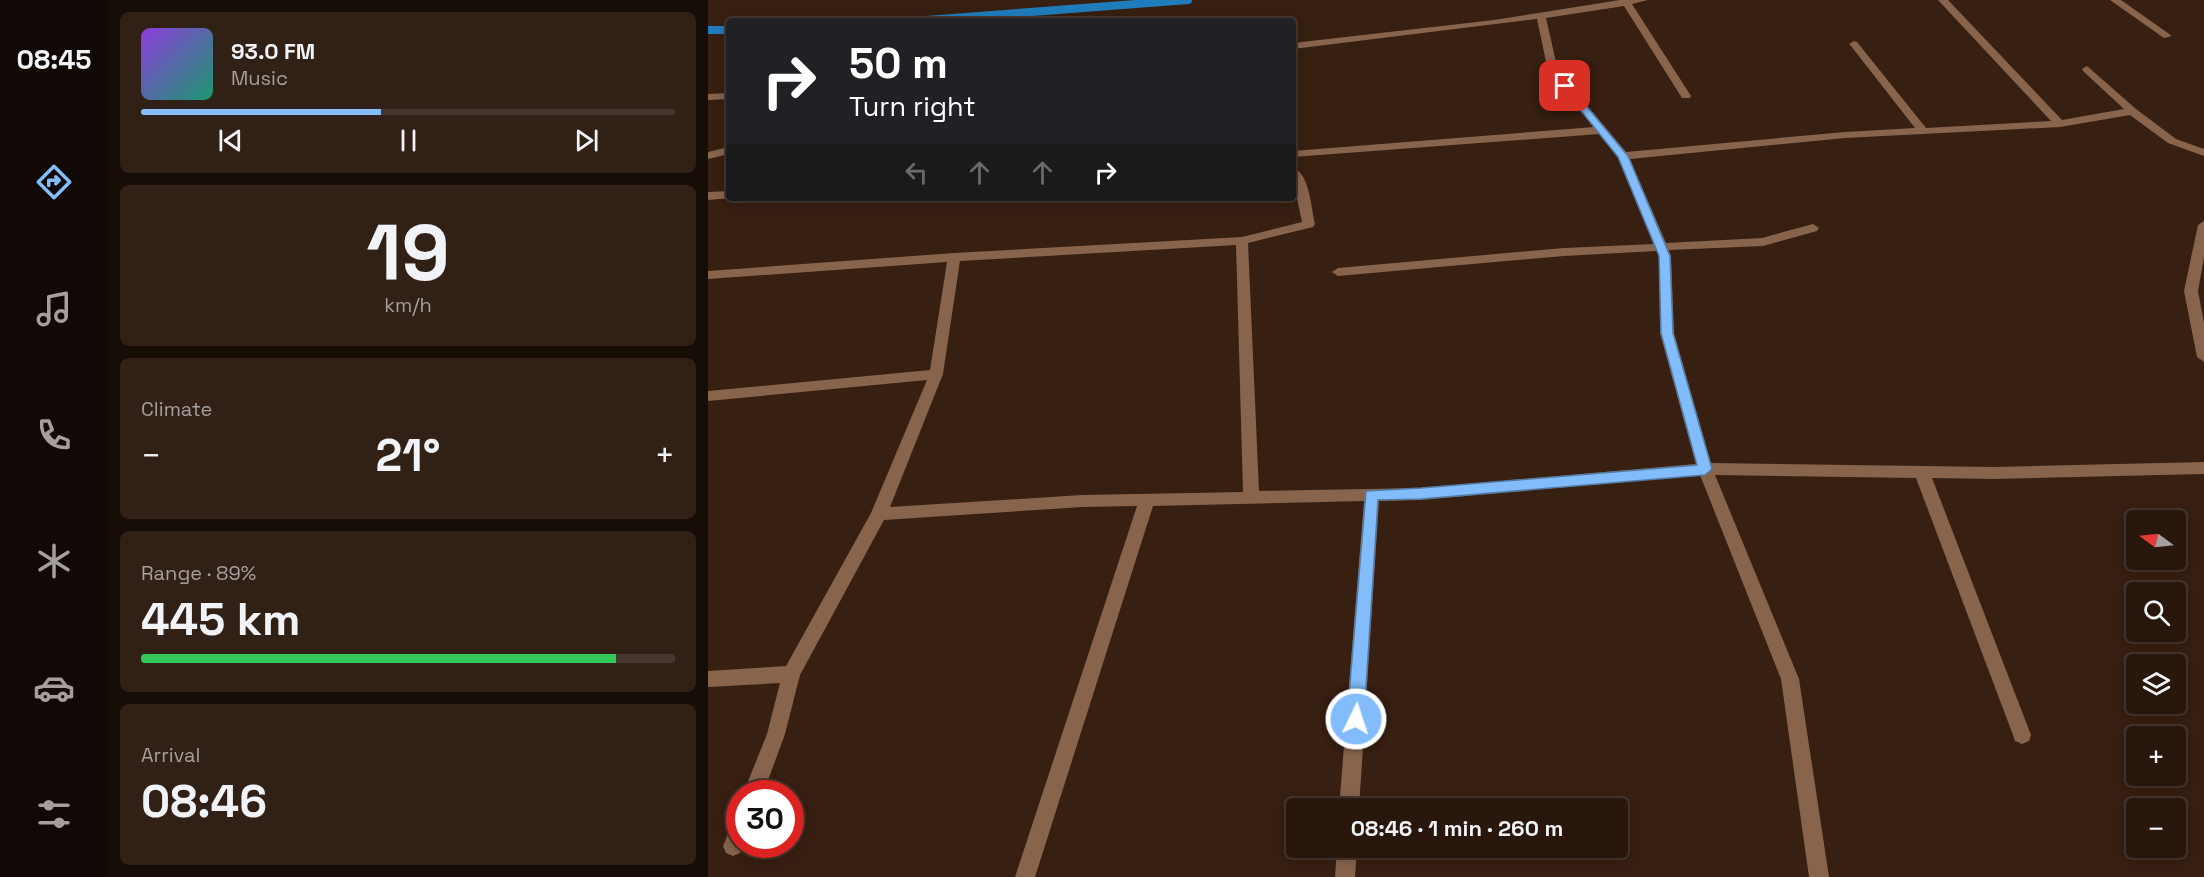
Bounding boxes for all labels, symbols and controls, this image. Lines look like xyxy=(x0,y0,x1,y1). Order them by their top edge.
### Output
text: 93.0 FM xyxy=(231,37,315,65)
text: 50 m xyxy=(849,37,948,90)
text: 08:45 xyxy=(16,42,92,77)
icon: right xyxy=(750,42,828,120)
pin xyxy=(1539,60,1590,111)
text: Music xyxy=(231,65,288,91)
icon: arrive xyxy=(1548,69,1581,102)
text: Turn right xyxy=(849,89,976,124)
icon: previous xyxy=(214,124,247,157)
icon: pause xyxy=(392,124,425,157)
icon: next xyxy=(570,124,603,157)
icon: left xyxy=(900,156,933,189)
icon: ahead xyxy=(963,156,996,189)
icon: ahead xyxy=(1026,156,1059,189)
icon: right xyxy=(1089,156,1122,189)
icon: directions xyxy=(33,161,75,203)
text: 19 xyxy=(366,203,450,303)
icon: music xyxy=(33,288,75,330)
text: km/h xyxy=(384,292,432,318)
text: Climate xyxy=(141,396,212,422)
icon: phone xyxy=(33,414,75,456)
text: 21° xyxy=(376,427,440,484)
text: − xyxy=(141,435,161,477)
text: + xyxy=(655,435,675,477)
north arrow xyxy=(2126,510,2186,570)
map controls xyxy=(2126,510,2186,858)
icon: climate xyxy=(33,540,75,582)
text: Range · 89% xyxy=(141,560,256,586)
button: search xyxy=(2126,582,2186,642)
text: 445 km xyxy=(141,591,300,648)
button: layers xyxy=(2126,654,2186,714)
icon: car xyxy=(33,667,75,709)
position arrow xyxy=(1324,687,1388,751)
button: + xyxy=(2126,726,2186,786)
text: Arrival xyxy=(141,742,200,768)
text: 08:46 xyxy=(141,773,267,830)
speed limit sign: 30 xyxy=(726,780,804,858)
icon: filters xyxy=(33,793,75,835)
button: − xyxy=(2126,798,2186,858)
text: 08:46 · 1 min · 260 m xyxy=(1351,814,1563,842)

